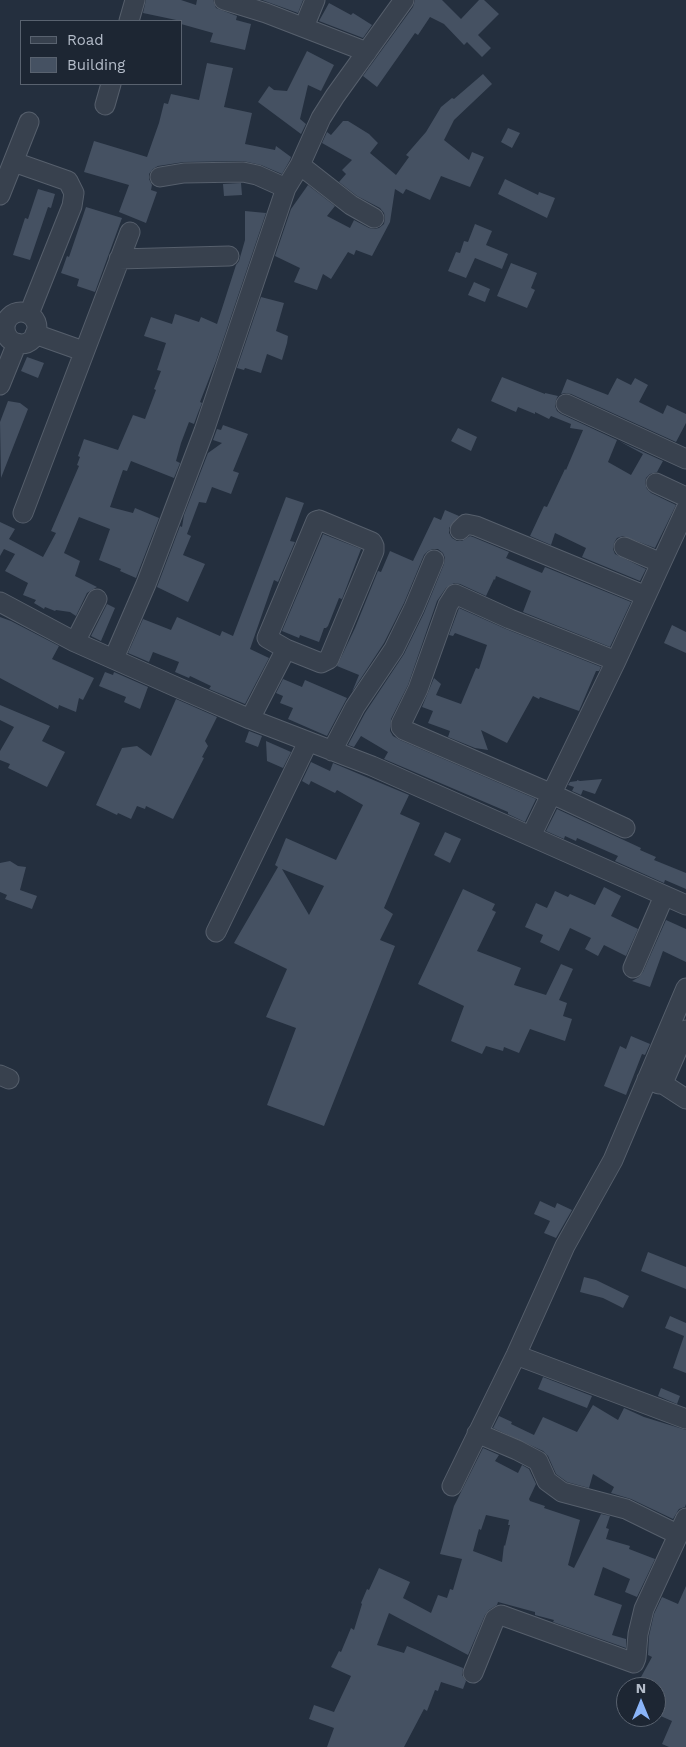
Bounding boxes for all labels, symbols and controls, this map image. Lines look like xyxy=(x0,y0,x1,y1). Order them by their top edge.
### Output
legend xyxy=(20,20,182,85)
text: Road xyxy=(67,31,104,49)
text: Building xyxy=(67,56,125,74)
north arrow xyxy=(616,1677,666,1727)
text: N xyxy=(636,1680,646,1696)

